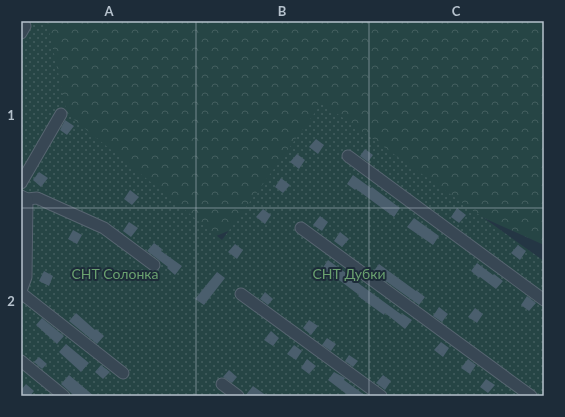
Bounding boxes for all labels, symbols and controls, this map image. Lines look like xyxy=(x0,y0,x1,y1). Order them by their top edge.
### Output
text: A xyxy=(103,3,114,19)
text: B xyxy=(278,3,287,19)
text: C xyxy=(452,3,461,19)
text: 1 xyxy=(7,107,15,123)
park label: СНТ Солонка xyxy=(71,265,159,282)
park label: СНТ Дубки xyxy=(313,265,385,282)
text: 2 xyxy=(7,293,15,309)

